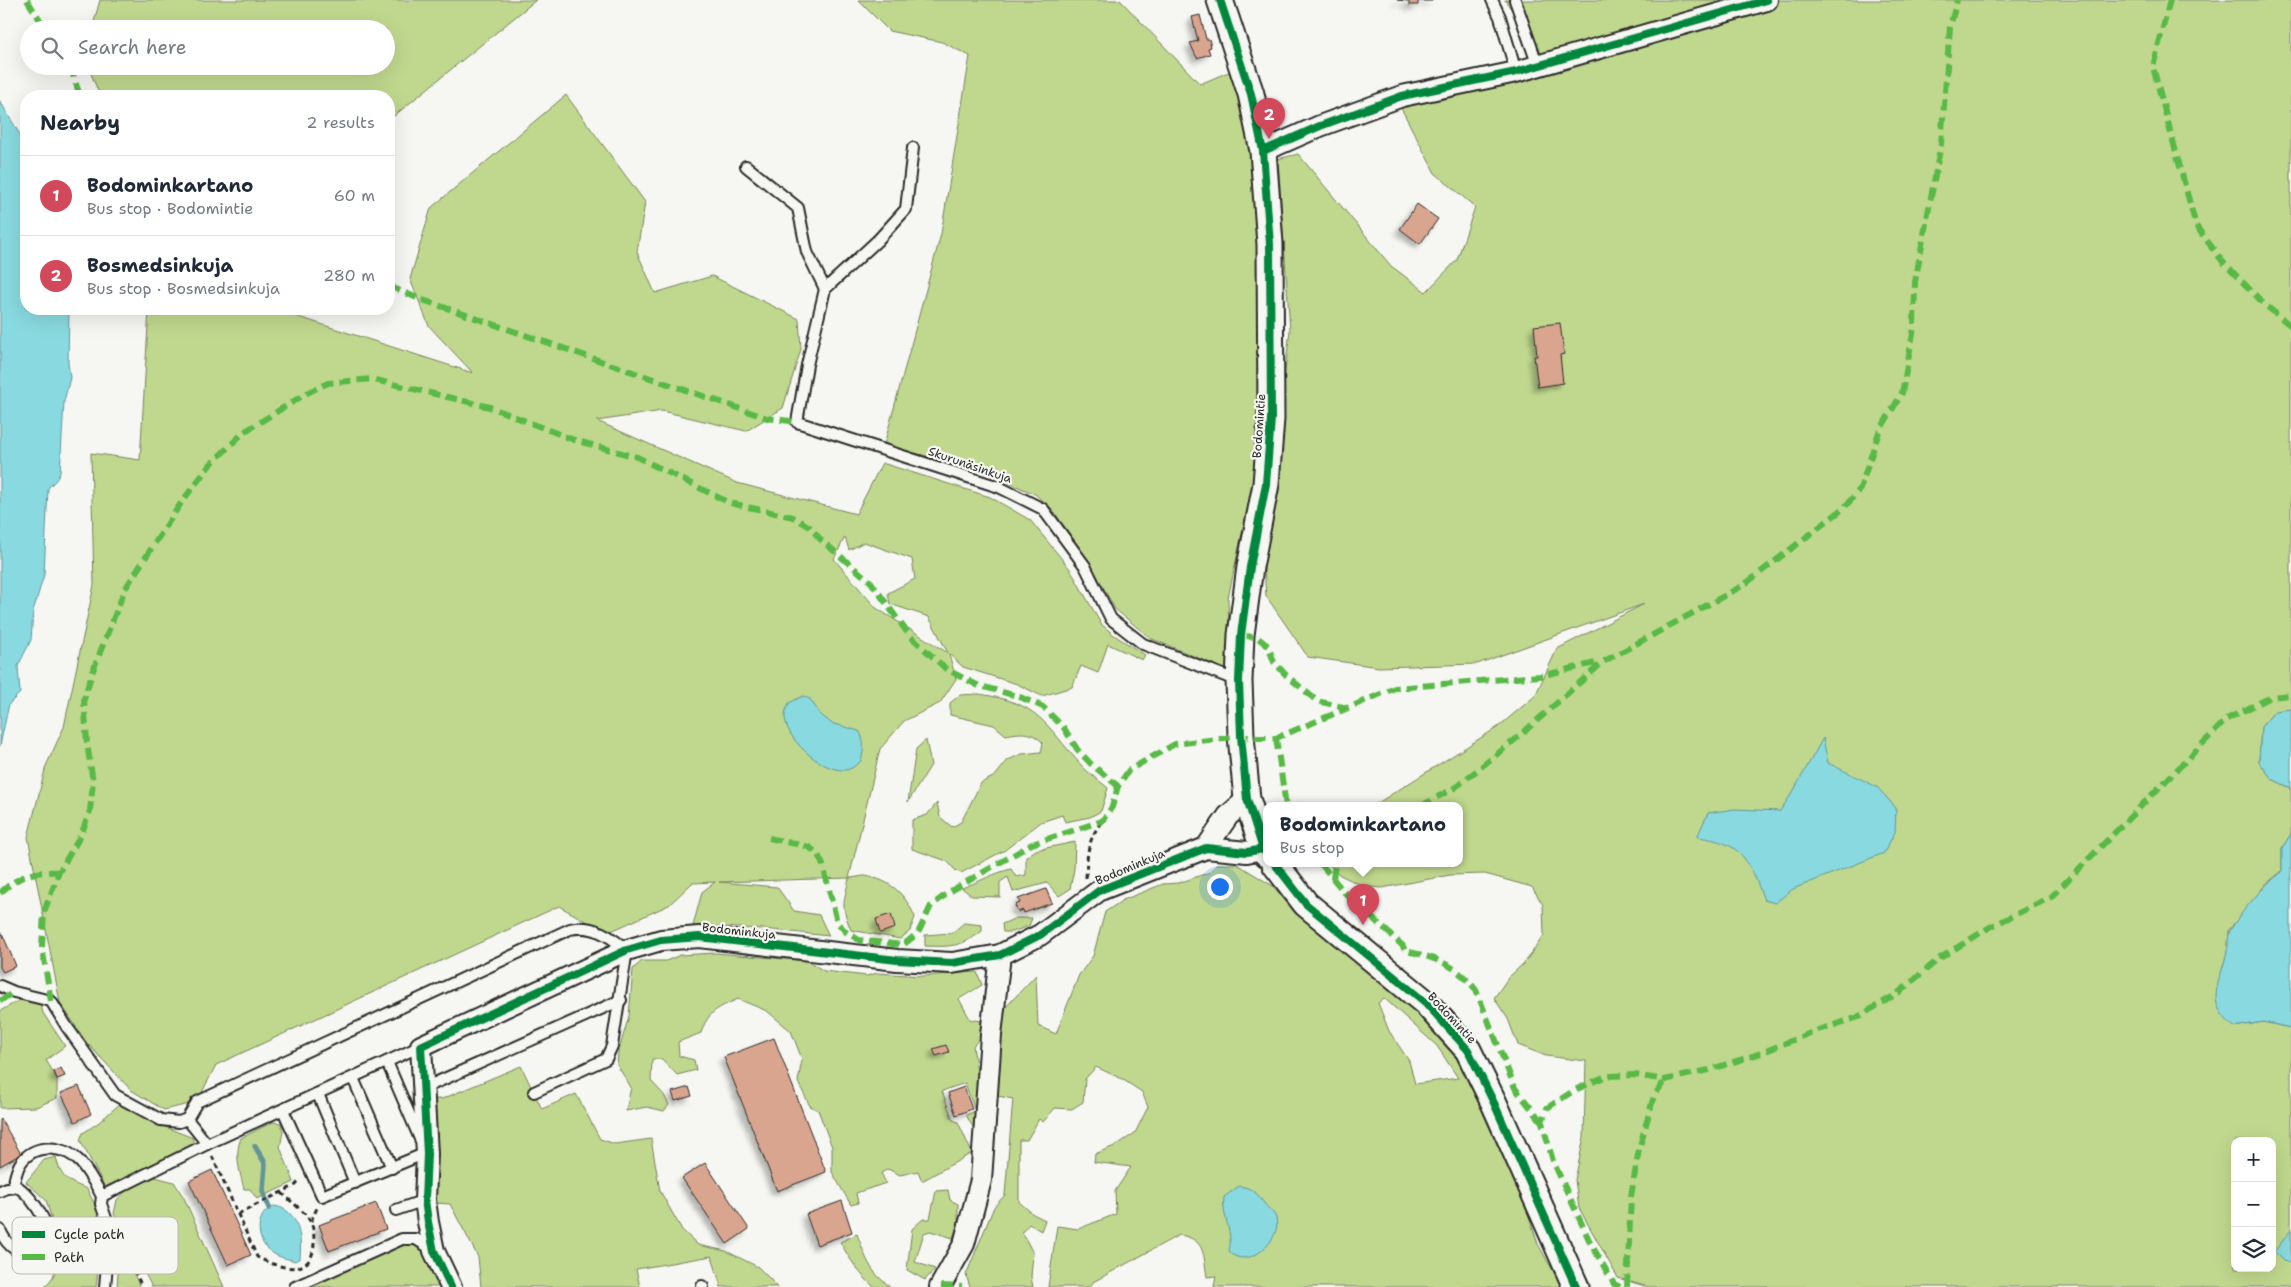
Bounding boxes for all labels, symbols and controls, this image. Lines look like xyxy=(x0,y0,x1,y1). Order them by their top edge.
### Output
search box xyxy=(20,20,395,75)
icon: search xyxy=(38,34,66,62)
text: Search here xyxy=(78,35,187,60)
pin: 2 xyxy=(1253,98,1285,139)
text: Nearby xyxy=(40,109,120,137)
text: 2 results xyxy=(306,112,375,133)
text: Bodominkartano xyxy=(87,173,253,198)
text: 1 xyxy=(52,185,60,206)
text: 60 m xyxy=(334,185,375,206)
text: Bus stop · Bodomintie xyxy=(87,198,253,219)
text: Bosmedsinkuja xyxy=(87,253,234,278)
text: 2 xyxy=(50,265,62,286)
text: 280 m xyxy=(323,265,375,286)
text: Bus stop · Bosmedsinkuja xyxy=(87,278,280,299)
street label: Bodomintie xyxy=(1249,393,1269,459)
street label: Skurunäsinkuja xyxy=(926,443,1014,487)
popup xyxy=(1263,802,1463,867)
text: Bodominkartano xyxy=(1280,812,1446,837)
text: Bus stop xyxy=(1280,837,1344,858)
street label: Bodominkuja xyxy=(1093,845,1168,889)
your location xyxy=(1207,874,1233,900)
pin: 1 xyxy=(1347,884,1379,925)
street label: Bodominkuja xyxy=(701,919,777,943)
street label: Bodomintie xyxy=(1424,989,1480,1047)
map controls xyxy=(2231,1137,2276,1272)
button: + xyxy=(2231,1137,2276,1182)
button: − xyxy=(2231,1182,2276,1227)
legend xyxy=(12,1217,178,1274)
text: Cycle path xyxy=(54,1225,125,1243)
button: layers xyxy=(2231,1227,2276,1272)
text: Path xyxy=(54,1248,85,1266)

